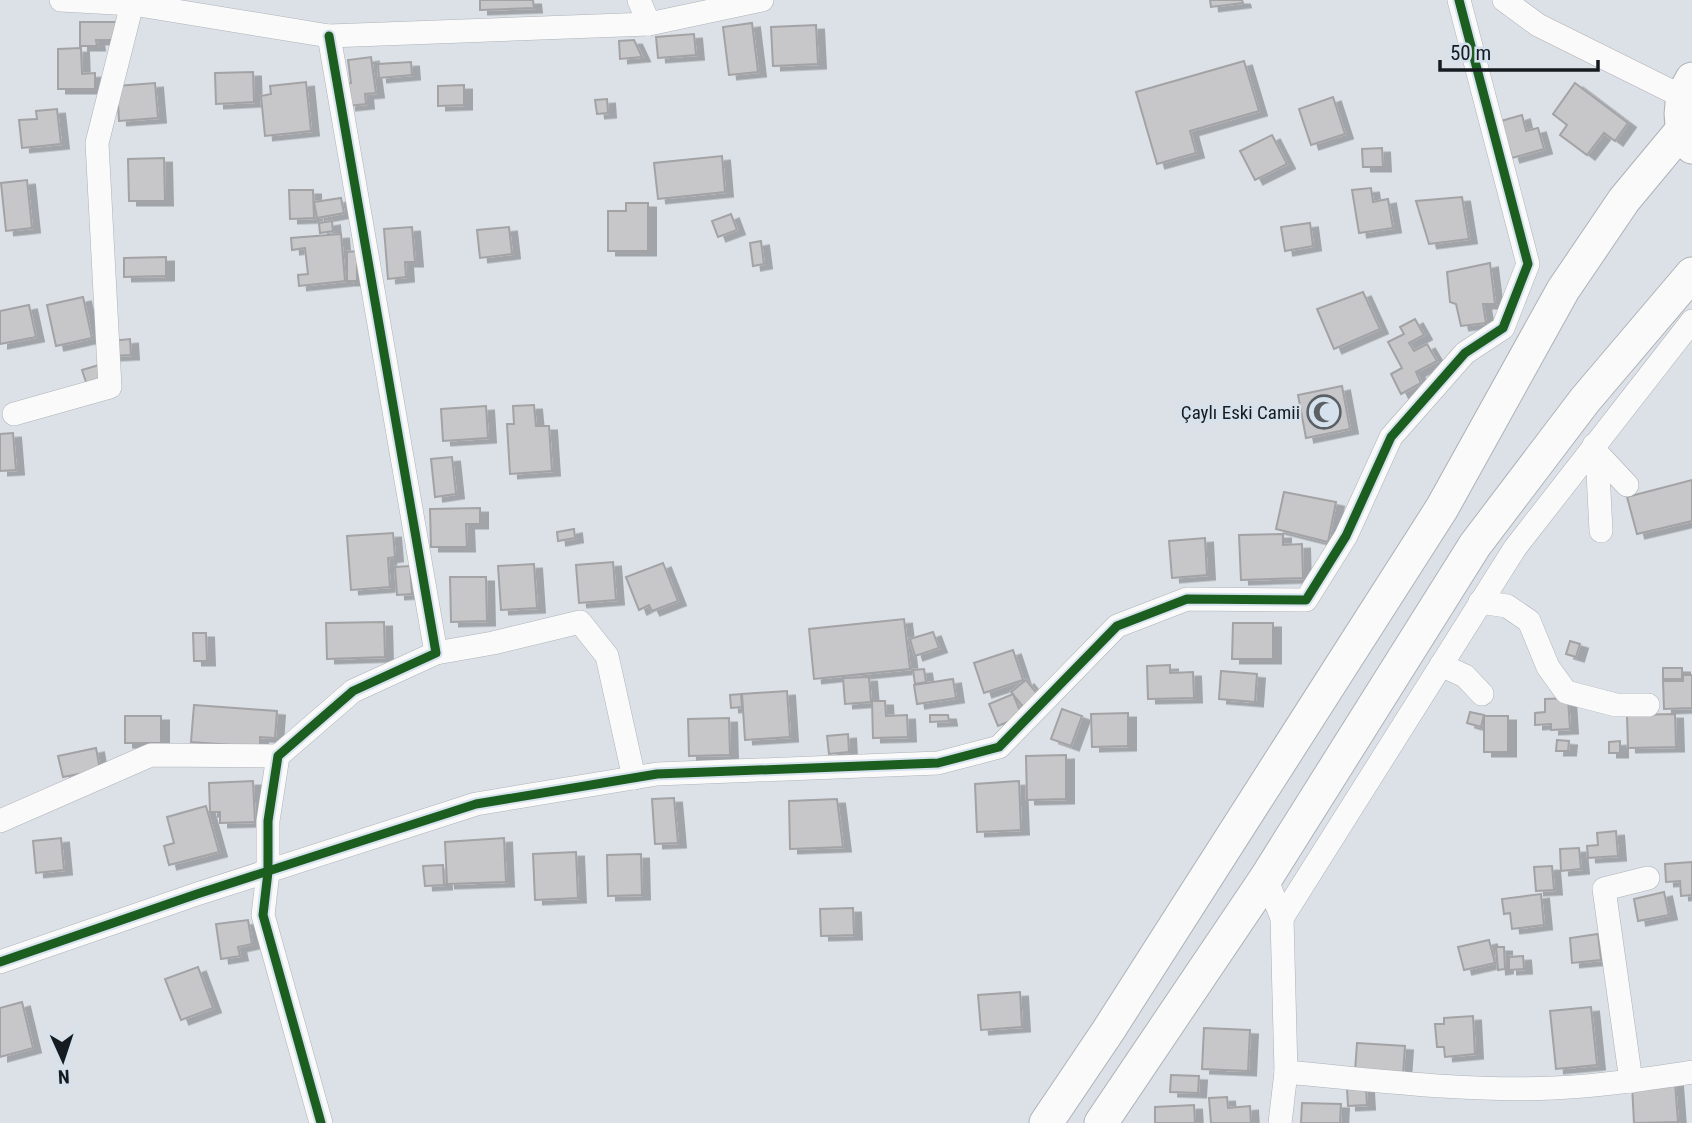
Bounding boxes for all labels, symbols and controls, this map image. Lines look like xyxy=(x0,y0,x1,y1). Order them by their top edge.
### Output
scale bar xyxy=(1440,28,1598,72)
text: 50 m xyxy=(1450,41,1491,65)
mosque icon: Çaylı Eski Camii xyxy=(1305,393,1343,431)
place label: Çaylı Eski Camii xyxy=(1181,401,1300,424)
north arrow xyxy=(28,1025,98,1095)
text: N xyxy=(57,1065,70,1088)

